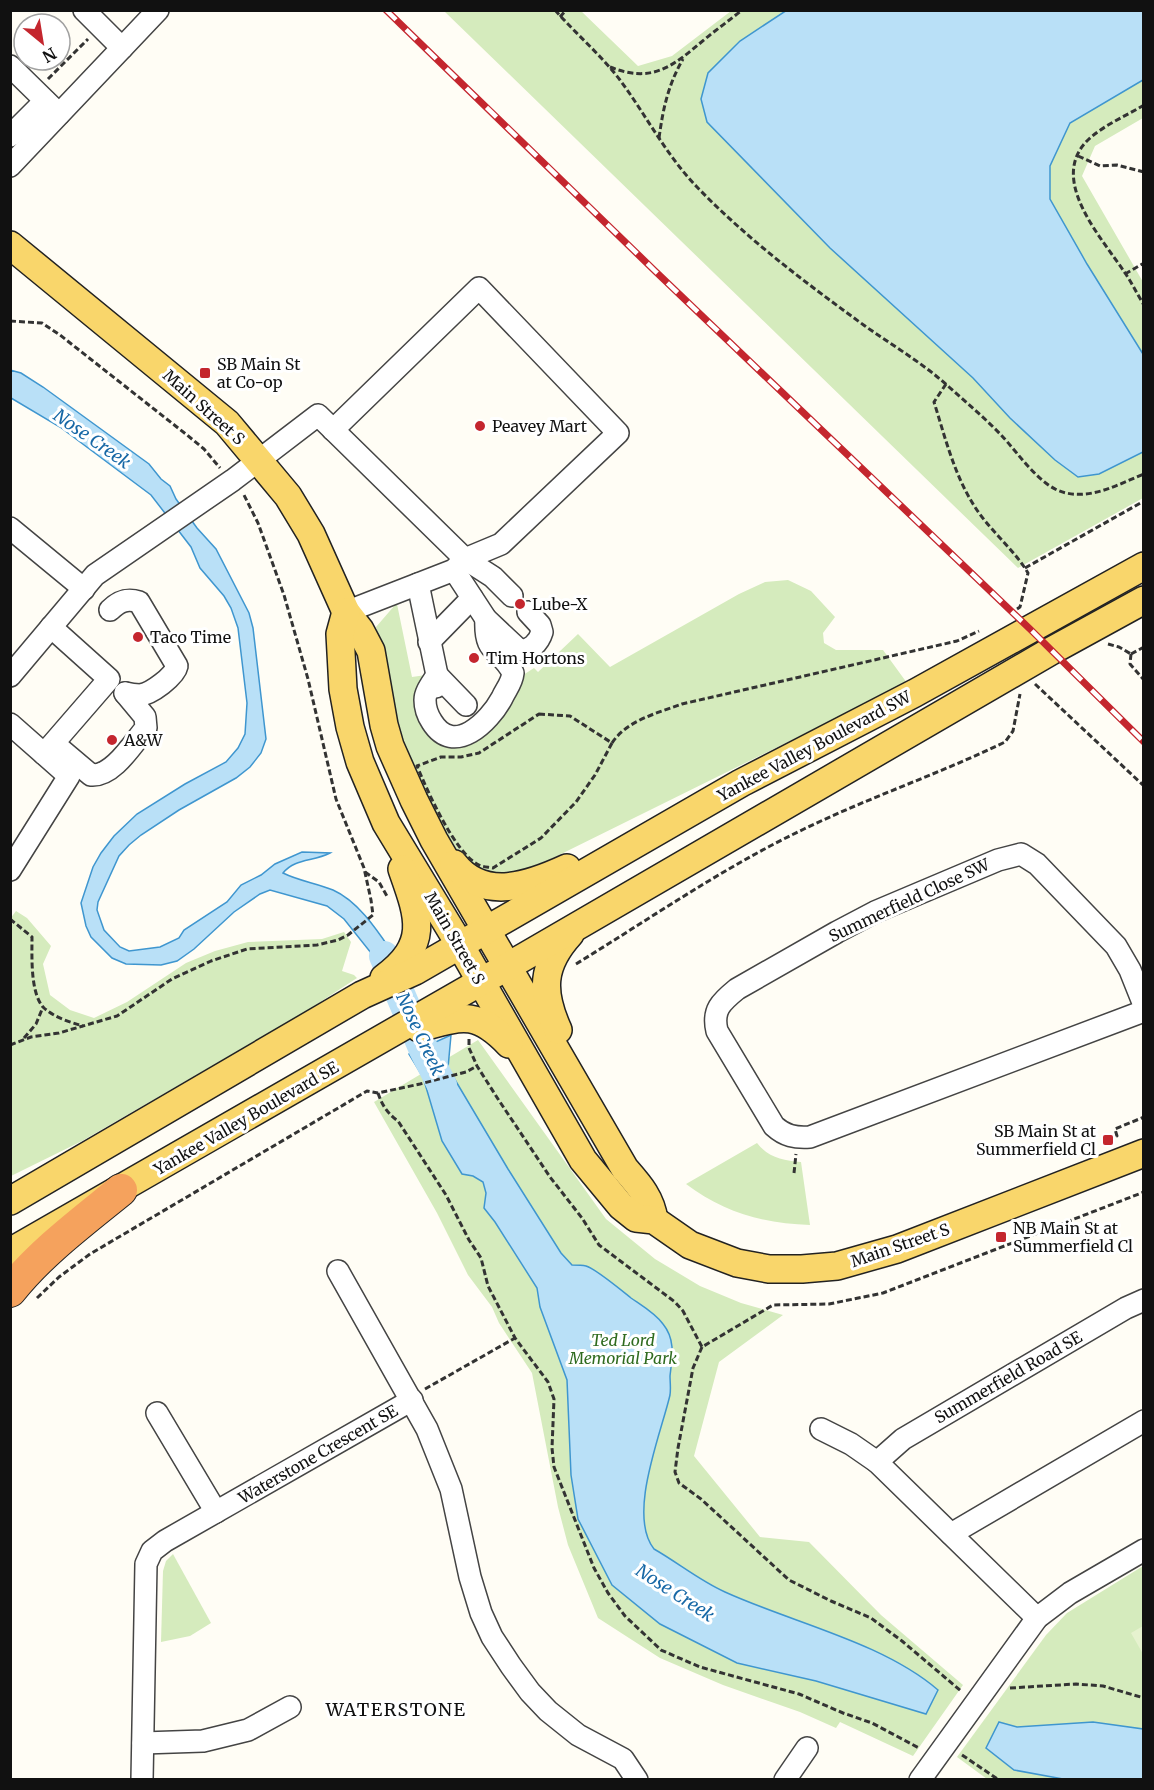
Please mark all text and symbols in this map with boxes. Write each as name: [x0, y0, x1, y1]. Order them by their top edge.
north arrow: [12, 12, 72, 72]
text: N: [39, 43, 60, 67]
place label: SB Main St at Co-op: [217, 354, 301, 392]
street label: Main Street S: [159, 365, 249, 449]
marker: SB Main St at Co-op: [198, 366, 212, 380]
water label: Nose Creek: [49, 404, 136, 474]
place label: Peavey Mart: [492, 416, 588, 436]
marker: Peavey Mart: [473, 419, 487, 433]
place label: Lube-X: [532, 594, 588, 614]
marker: Lube-X: [513, 597, 527, 611]
place label: Taco Time: [150, 627, 231, 647]
marker: Taco Time: [131, 630, 145, 644]
place label: Tim Hortons: [486, 648, 585, 668]
marker: Tim Hortons: [467, 651, 481, 665]
street label: Yankee Valley Boulevard SW: [713, 686, 915, 806]
place label: A&W: [123, 730, 163, 750]
marker: A&W: [105, 733, 119, 747]
street label: Summerfield Close SW: [826, 854, 993, 946]
street label: Main Street S: [421, 888, 489, 988]
water label: Nose Creek: [391, 989, 450, 1079]
street label: Yankee Valley Boulevard SE: [149, 1056, 343, 1180]
place label: SB Main St at Summerfield Cl: [976, 1121, 1097, 1159]
marker: SB Main St at Summerfield Cl: [1101, 1133, 1115, 1147]
place label: NB Main St at Summerfield Cl: [1013, 1218, 1133, 1256]
street label: Main Street S: [848, 1219, 952, 1271]
marker: NB Main St at Summerfield Cl: [994, 1230, 1008, 1244]
street label: Summerfield Road SE: [931, 1326, 1086, 1427]
park label: Ted Lord Memorial Park: [568, 1330, 677, 1368]
street label: Waterstone Crescent SE: [234, 1400, 402, 1508]
water label: Nose Creek: [632, 1559, 719, 1627]
district label: WATERSTONE: [325, 1698, 466, 1721]

